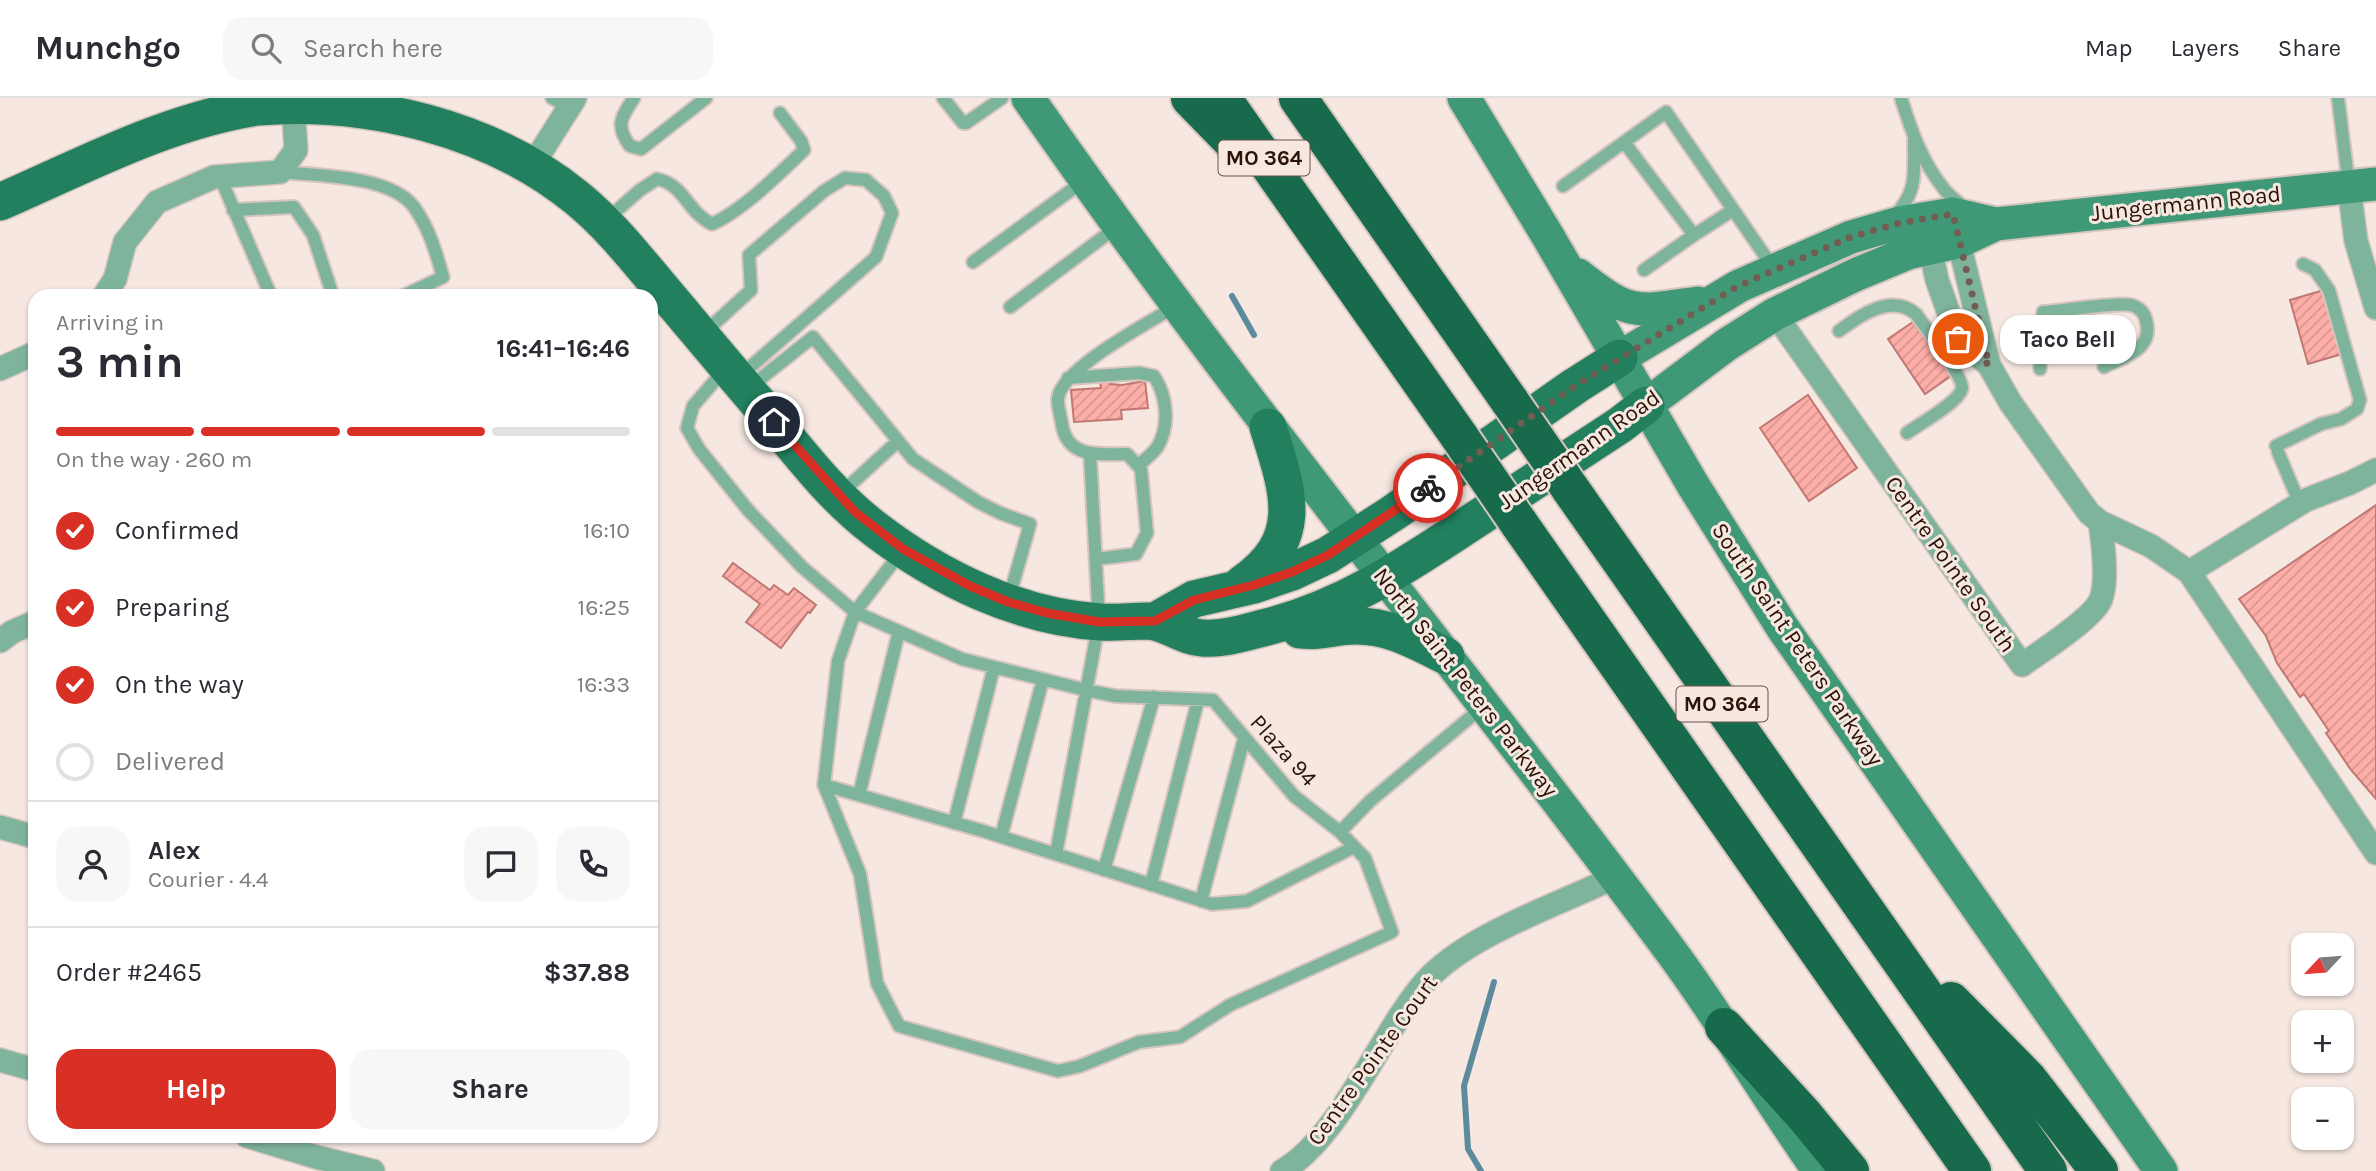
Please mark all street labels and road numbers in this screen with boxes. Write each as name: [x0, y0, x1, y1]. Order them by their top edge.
road number: MO 364: [1218, 140, 1310, 176]
street label: Jungermann Road: [2090, 180, 2282, 227]
street label: Jungermann Road: [1494, 384, 1665, 515]
street label: Centre Pointe South: [1880, 471, 2022, 658]
street label: South Saint Peters Parkway: [1706, 518, 1889, 771]
street label: North Saint Peters Parkway: [1368, 562, 1564, 803]
road number: MO 364: [1676, 686, 1768, 722]
street label: Plaza 94: [1244, 709, 1323, 792]
street label: Centre Pointe Court: [1302, 970, 1443, 1151]

